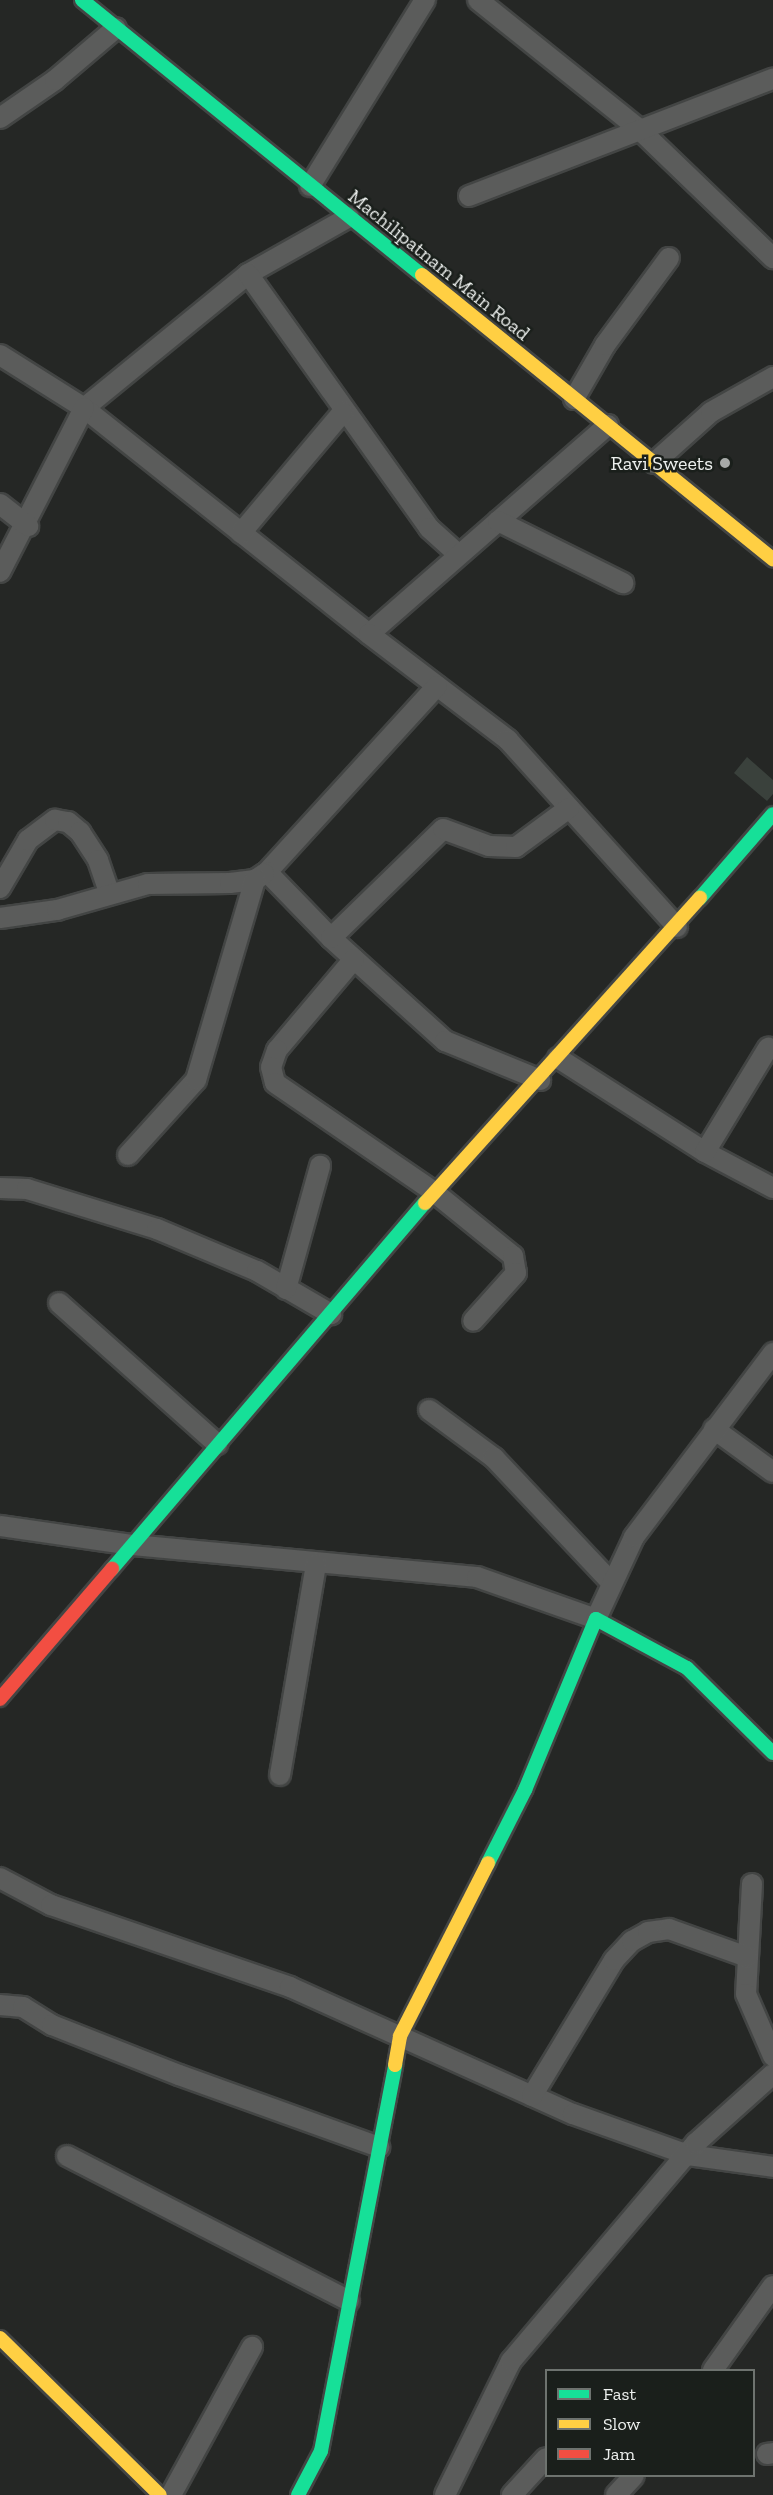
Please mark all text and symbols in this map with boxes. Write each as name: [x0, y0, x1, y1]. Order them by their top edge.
street label: Machilipatnam Main Road: [343, 184, 535, 346]
place label: Ravi Sweets: [610, 451, 713, 475]
marker: Ravi Sweets: [718, 456, 732, 470]
legend: [545, 2369, 755, 2477]
text: Fast: [603, 2383, 636, 2405]
text: Slow: [603, 2413, 640, 2435]
text: Jam: [603, 2443, 635, 2465]

